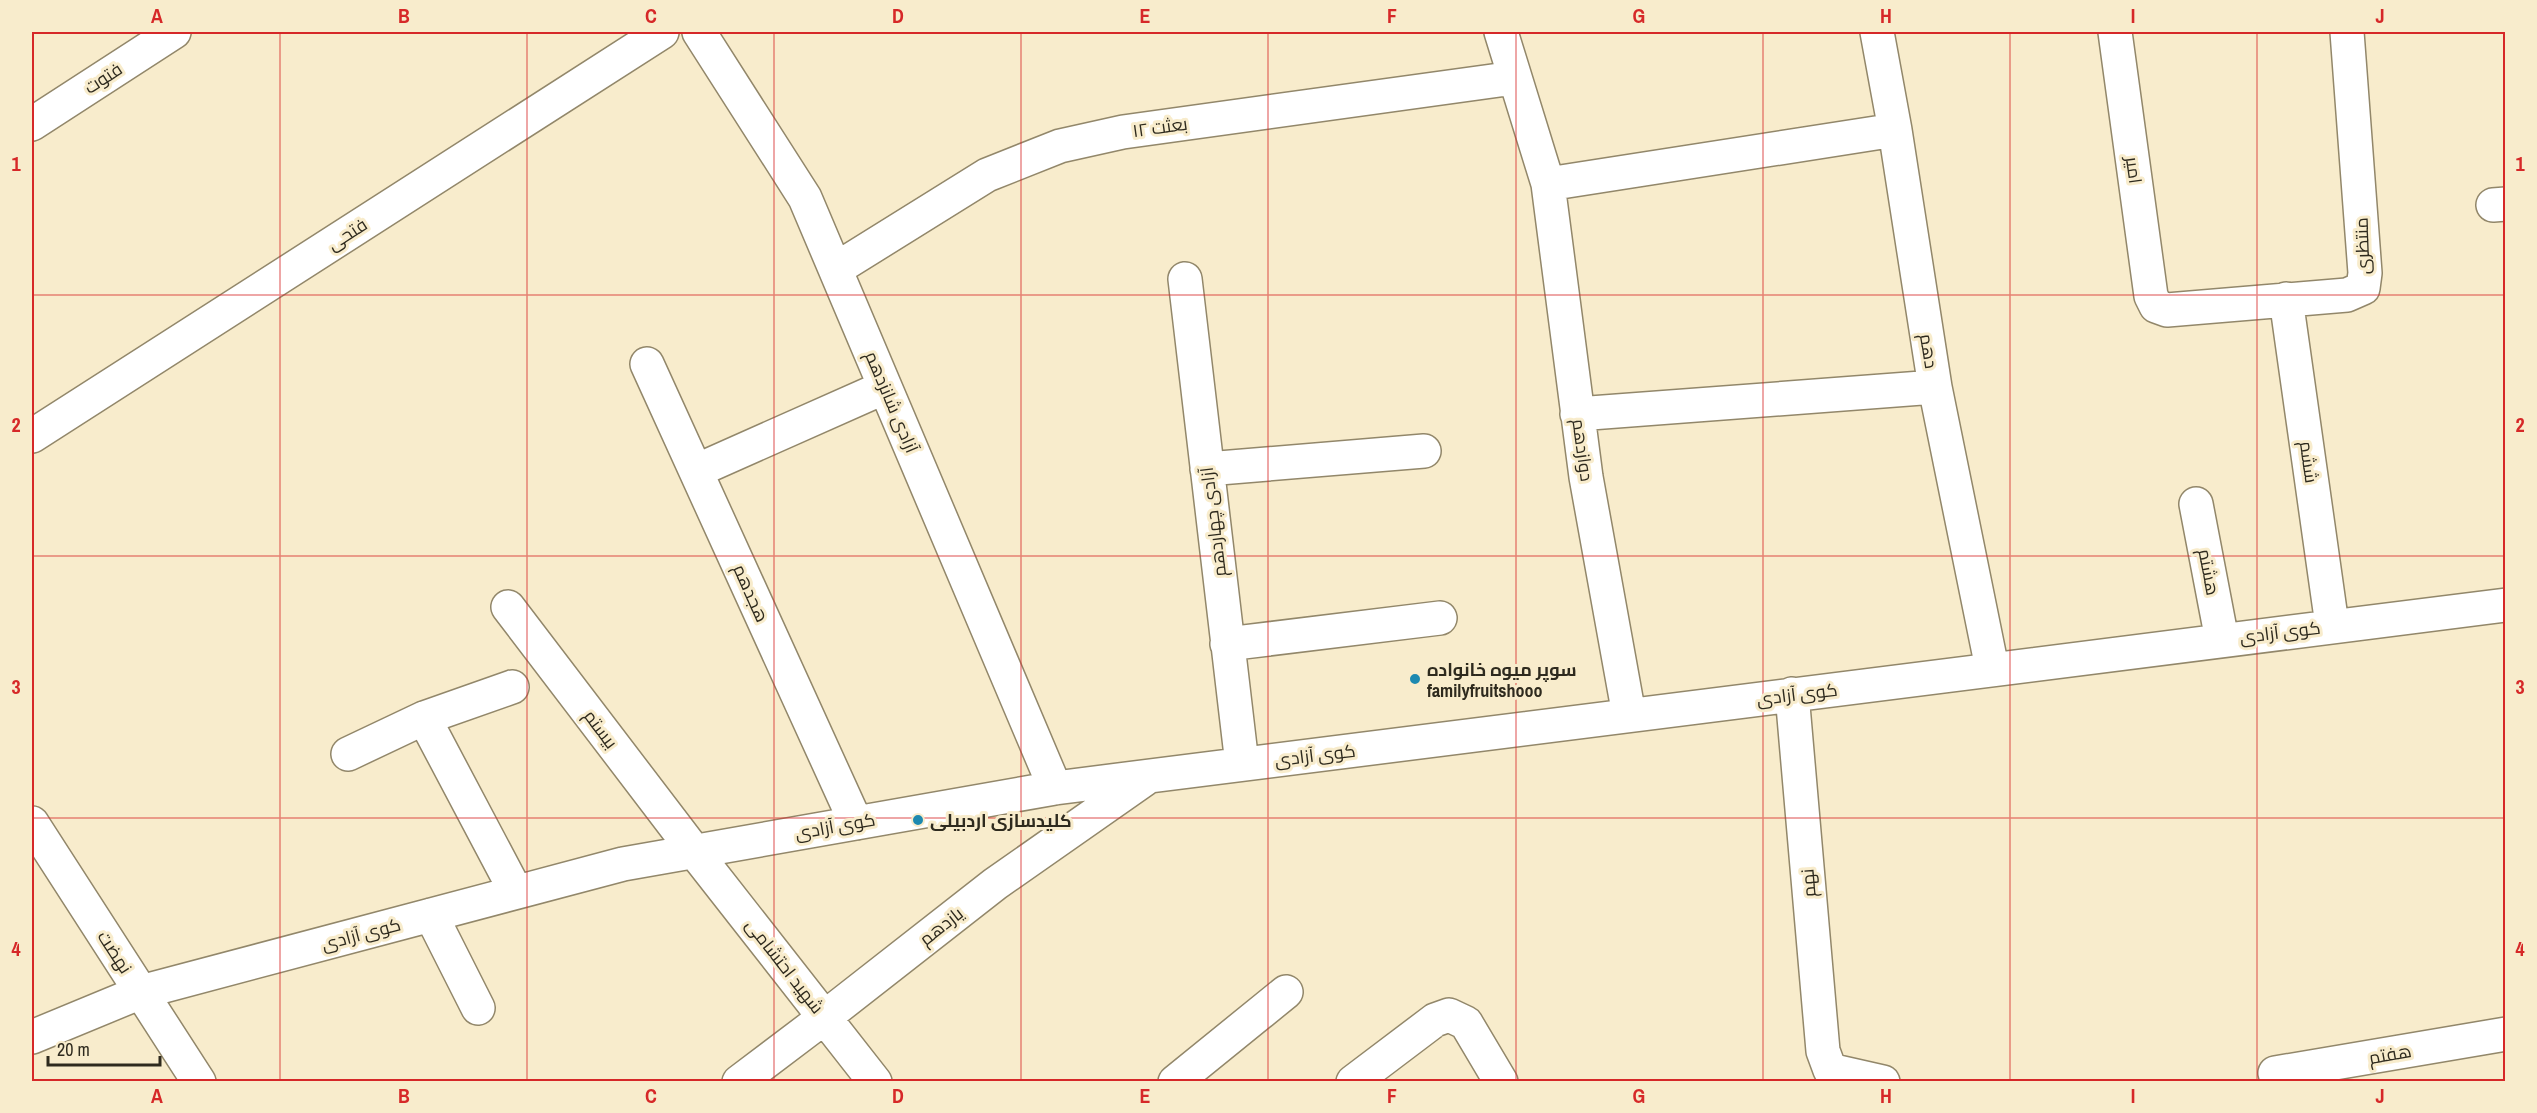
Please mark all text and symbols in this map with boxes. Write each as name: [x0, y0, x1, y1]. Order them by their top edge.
text: A: [151, 2, 163, 29]
text: B: [398, 2, 410, 29]
text: C: [645, 2, 657, 29]
text: D: [892, 2, 904, 29]
text: E: [1140, 2, 1151, 29]
text: F: [1387, 2, 1397, 29]
text: G: [1633, 2, 1645, 29]
text: H: [1880, 2, 1892, 29]
text: I: [2131, 2, 2135, 29]
text: J: [2375, 2, 2385, 29]
street label: فتوت: [79, 56, 127, 100]
street label: بعثت ۱۲: [1131, 111, 1189, 143]
text: 1: [11, 150, 21, 177]
text: 1: [2515, 150, 2525, 177]
street label: امیر: [2120, 154, 2148, 185]
street label: فتحی: [322, 212, 372, 256]
street label: منتظری: [2349, 217, 2375, 275]
street label: دهم: [1914, 332, 1944, 370]
street label: آزادی شانزدهم: [859, 347, 925, 457]
text: 2: [11, 411, 21, 438]
text: 2: [2515, 411, 2525, 438]
street label: دوازدهم: [1566, 417, 1600, 483]
street label: ششم: [2294, 439, 2324, 485]
street label: آزادی چهاردهم: [1194, 466, 1232, 578]
street label: هشتم: [2192, 547, 2226, 597]
street label: هجدهم: [727, 560, 775, 626]
street label: کوی آزادی: [2238, 615, 2322, 649]
place label: سوپر میوه خانواده familyfruitshooo: [1427, 657, 1577, 703]
marker: سوپر میوه خانواده familyfruitshooo: [1408, 672, 1422, 686]
text: 3: [11, 673, 21, 700]
text: 3: [2515, 673, 2525, 700]
street label: کوی آزادی: [1755, 677, 1839, 711]
street label: بیستم: [578, 704, 624, 754]
street label: کوی آزادی: [1273, 738, 1357, 772]
street label: کوی آزادی: [793, 807, 877, 845]
place label: کلیدسازی اردبیلی: [930, 808, 1072, 833]
marker: کلیدسازی اردبیلی: [911, 813, 925, 827]
street label: نهم: [1794, 868, 1822, 898]
street label: یازدهم: [914, 901, 968, 951]
street label: کوی آزادی: [319, 911, 403, 957]
street label: شهید احتشامی: [740, 913, 830, 1019]
street label: نهضت: [92, 926, 138, 978]
text: 4: [11, 935, 21, 962]
text: 4: [2515, 935, 2525, 962]
scale bar: [48, 1029, 160, 1067]
text: 20 m: [57, 1037, 90, 1062]
street label: هفتم: [2367, 1038, 2413, 1070]
text: A: [151, 1082, 163, 1109]
text: B: [398, 1082, 410, 1109]
text: C: [645, 1082, 657, 1109]
text: D: [892, 1082, 904, 1109]
text: E: [1140, 1082, 1151, 1109]
text: F: [1387, 1082, 1397, 1109]
text: G: [1633, 1082, 1645, 1109]
text: H: [1880, 1082, 1892, 1109]
text: I: [2131, 1082, 2135, 1109]
text: J: [2375, 1082, 2385, 1109]

